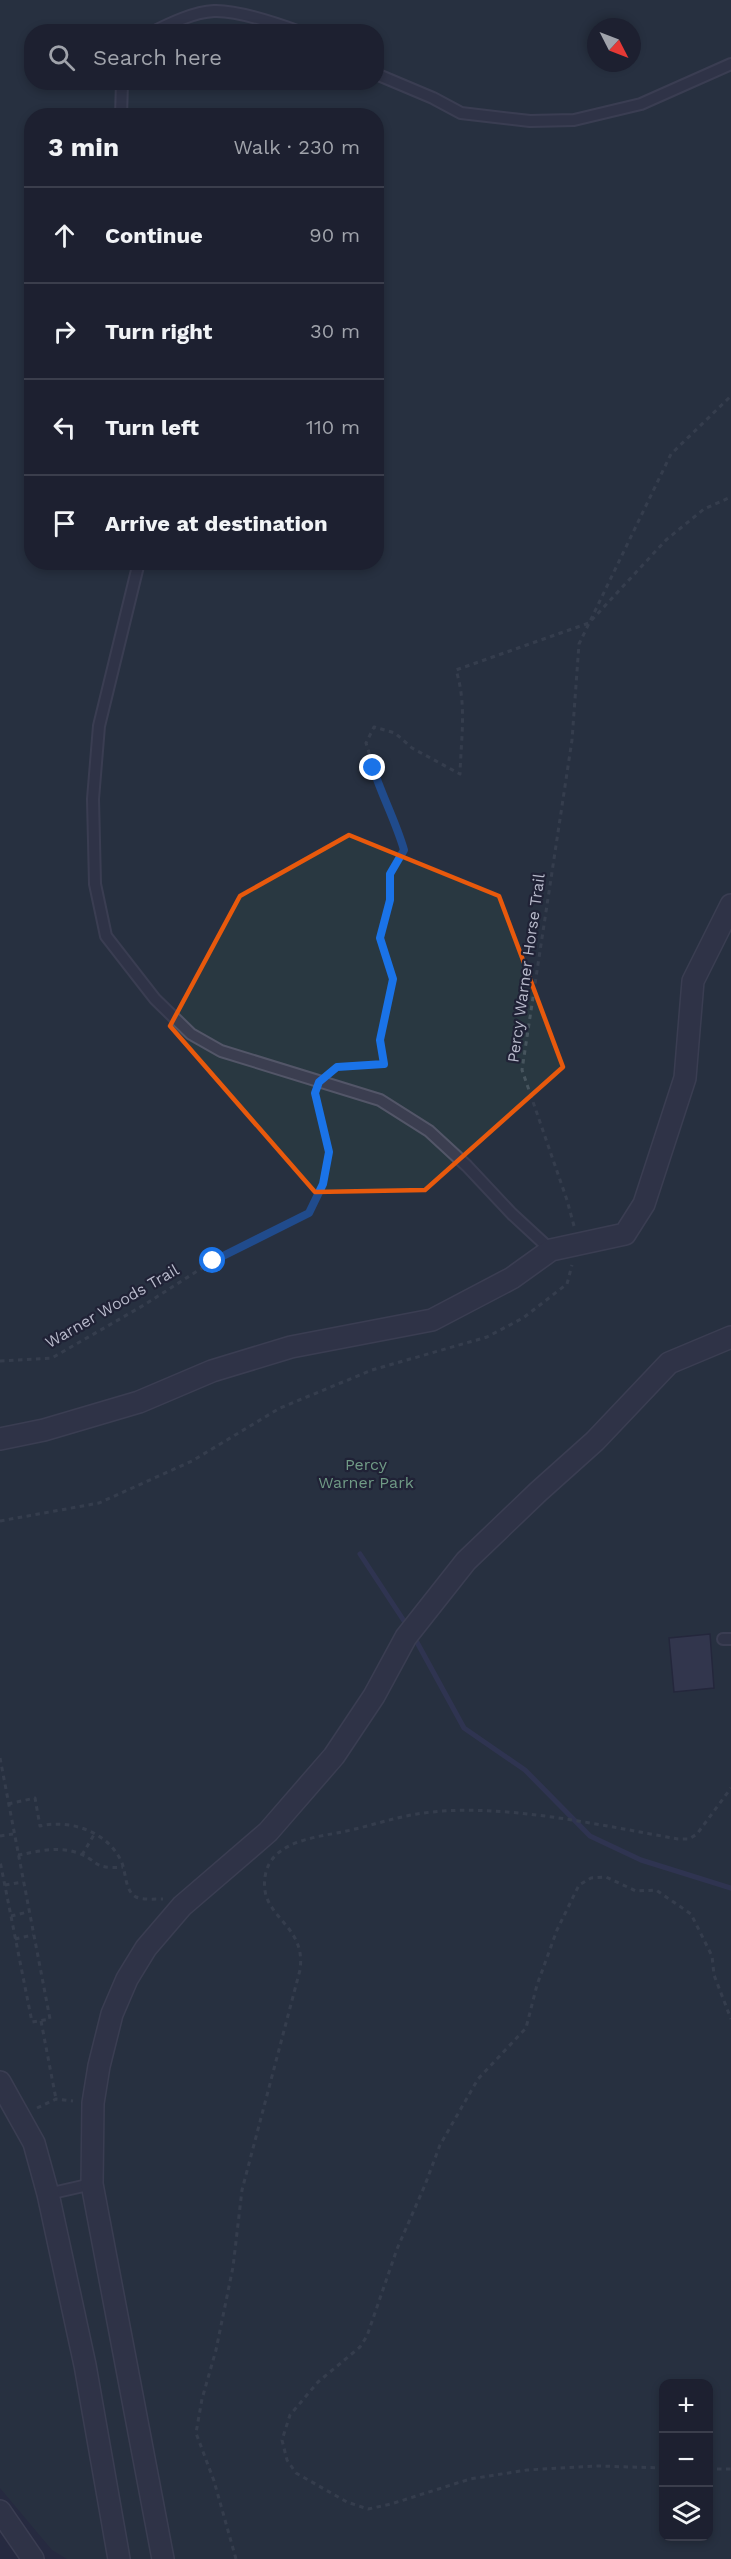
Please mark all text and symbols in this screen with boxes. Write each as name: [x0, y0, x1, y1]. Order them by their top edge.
north arrow: [587, 18, 641, 72]
search box: [24, 24, 384, 90]
icon: search: [45, 41, 78, 74]
text: Search here: [93, 45, 222, 70]
text: 3 min: [48, 132, 119, 162]
text: Walk · 230 m: [233, 135, 360, 159]
icon: ahead: [48, 219, 81, 252]
text: Continue: [105, 223, 203, 248]
text: 90 m: [309, 223, 360, 247]
icon: right: [48, 315, 81, 348]
text: Turn right: [105, 319, 212, 344]
text: 30 m: [310, 319, 360, 343]
icon: left: [48, 411, 81, 444]
text: Turn left: [105, 415, 199, 440]
text: 110 m: [306, 415, 360, 439]
icon: arrive: [48, 507, 81, 540]
text: Arrive at destination: [105, 511, 328, 536]
route end: [359, 754, 385, 780]
street label: Percy Warner Horse Trail: [503, 872, 549, 1064]
route start: [199, 1247, 225, 1273]
street label: Warner Woods Trail: [42, 1260, 182, 1352]
park label: Percy Warner Park: [318, 1455, 414, 1492]
map controls: [659, 2379, 713, 2541]
button: +: [659, 2379, 713, 2433]
button: −: [659, 2433, 713, 2487]
button: layers: [659, 2487, 713, 2541]

